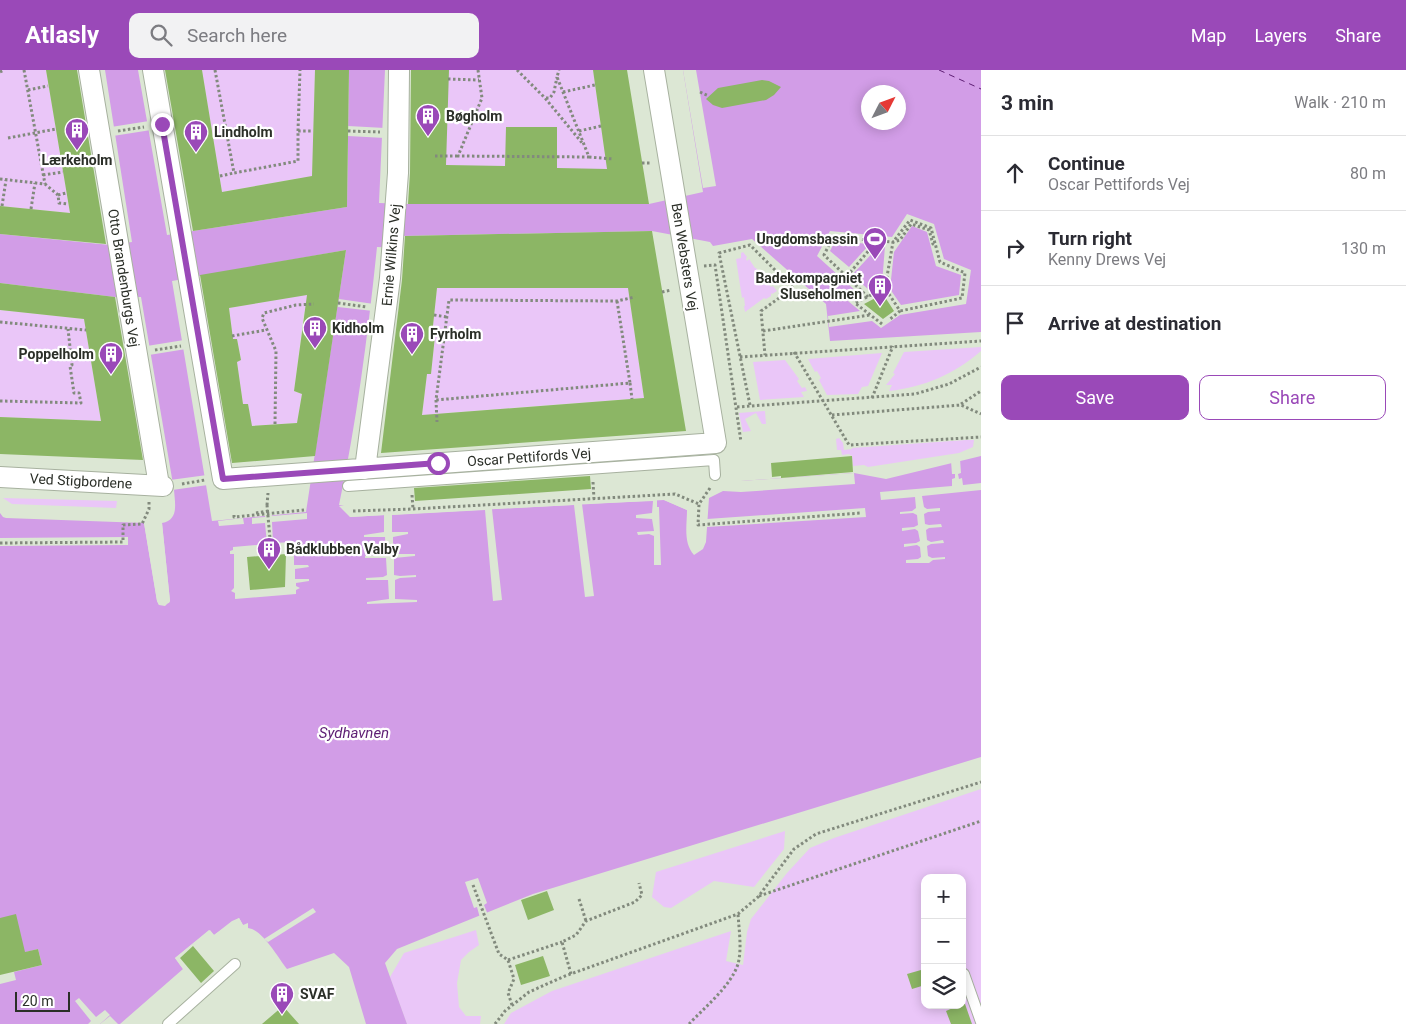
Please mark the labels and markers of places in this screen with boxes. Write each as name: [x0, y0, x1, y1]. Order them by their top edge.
building icon: Bøgholm: [415, 103, 441, 137]
place label: Bøgholm: [446, 108, 502, 124]
building icon: Lærkeholm: [64, 117, 90, 151]
building icon: Lindholm: [183, 119, 209, 153]
place label: Lindholm: [214, 124, 273, 140]
place label: Lærkeholm: [41, 152, 113, 168]
sports icon: Ungdomsbassin: [862, 226, 888, 260]
place label: Ungdomsbassin: [757, 231, 858, 247]
place label: Badekompagniet Sluseholmen: [755, 270, 862, 302]
building icon: Badekompagniet Sluseholmen: [867, 273, 893, 307]
building icon: Kidholm: [302, 315, 328, 349]
place label: Kidholm: [332, 320, 384, 336]
building icon: Fyrholm: [399, 321, 425, 355]
place label: Fyrholm: [430, 326, 481, 342]
building icon: Poppelholm: [98, 341, 124, 375]
place label: Poppelholm: [19, 346, 94, 362]
building icon: Bådklubben Valby: [256, 536, 282, 570]
place label: Bådklubben Valby: [286, 541, 400, 557]
building icon: SVAF: [269, 981, 295, 1015]
place label: SVAF: [300, 986, 335, 1002]

